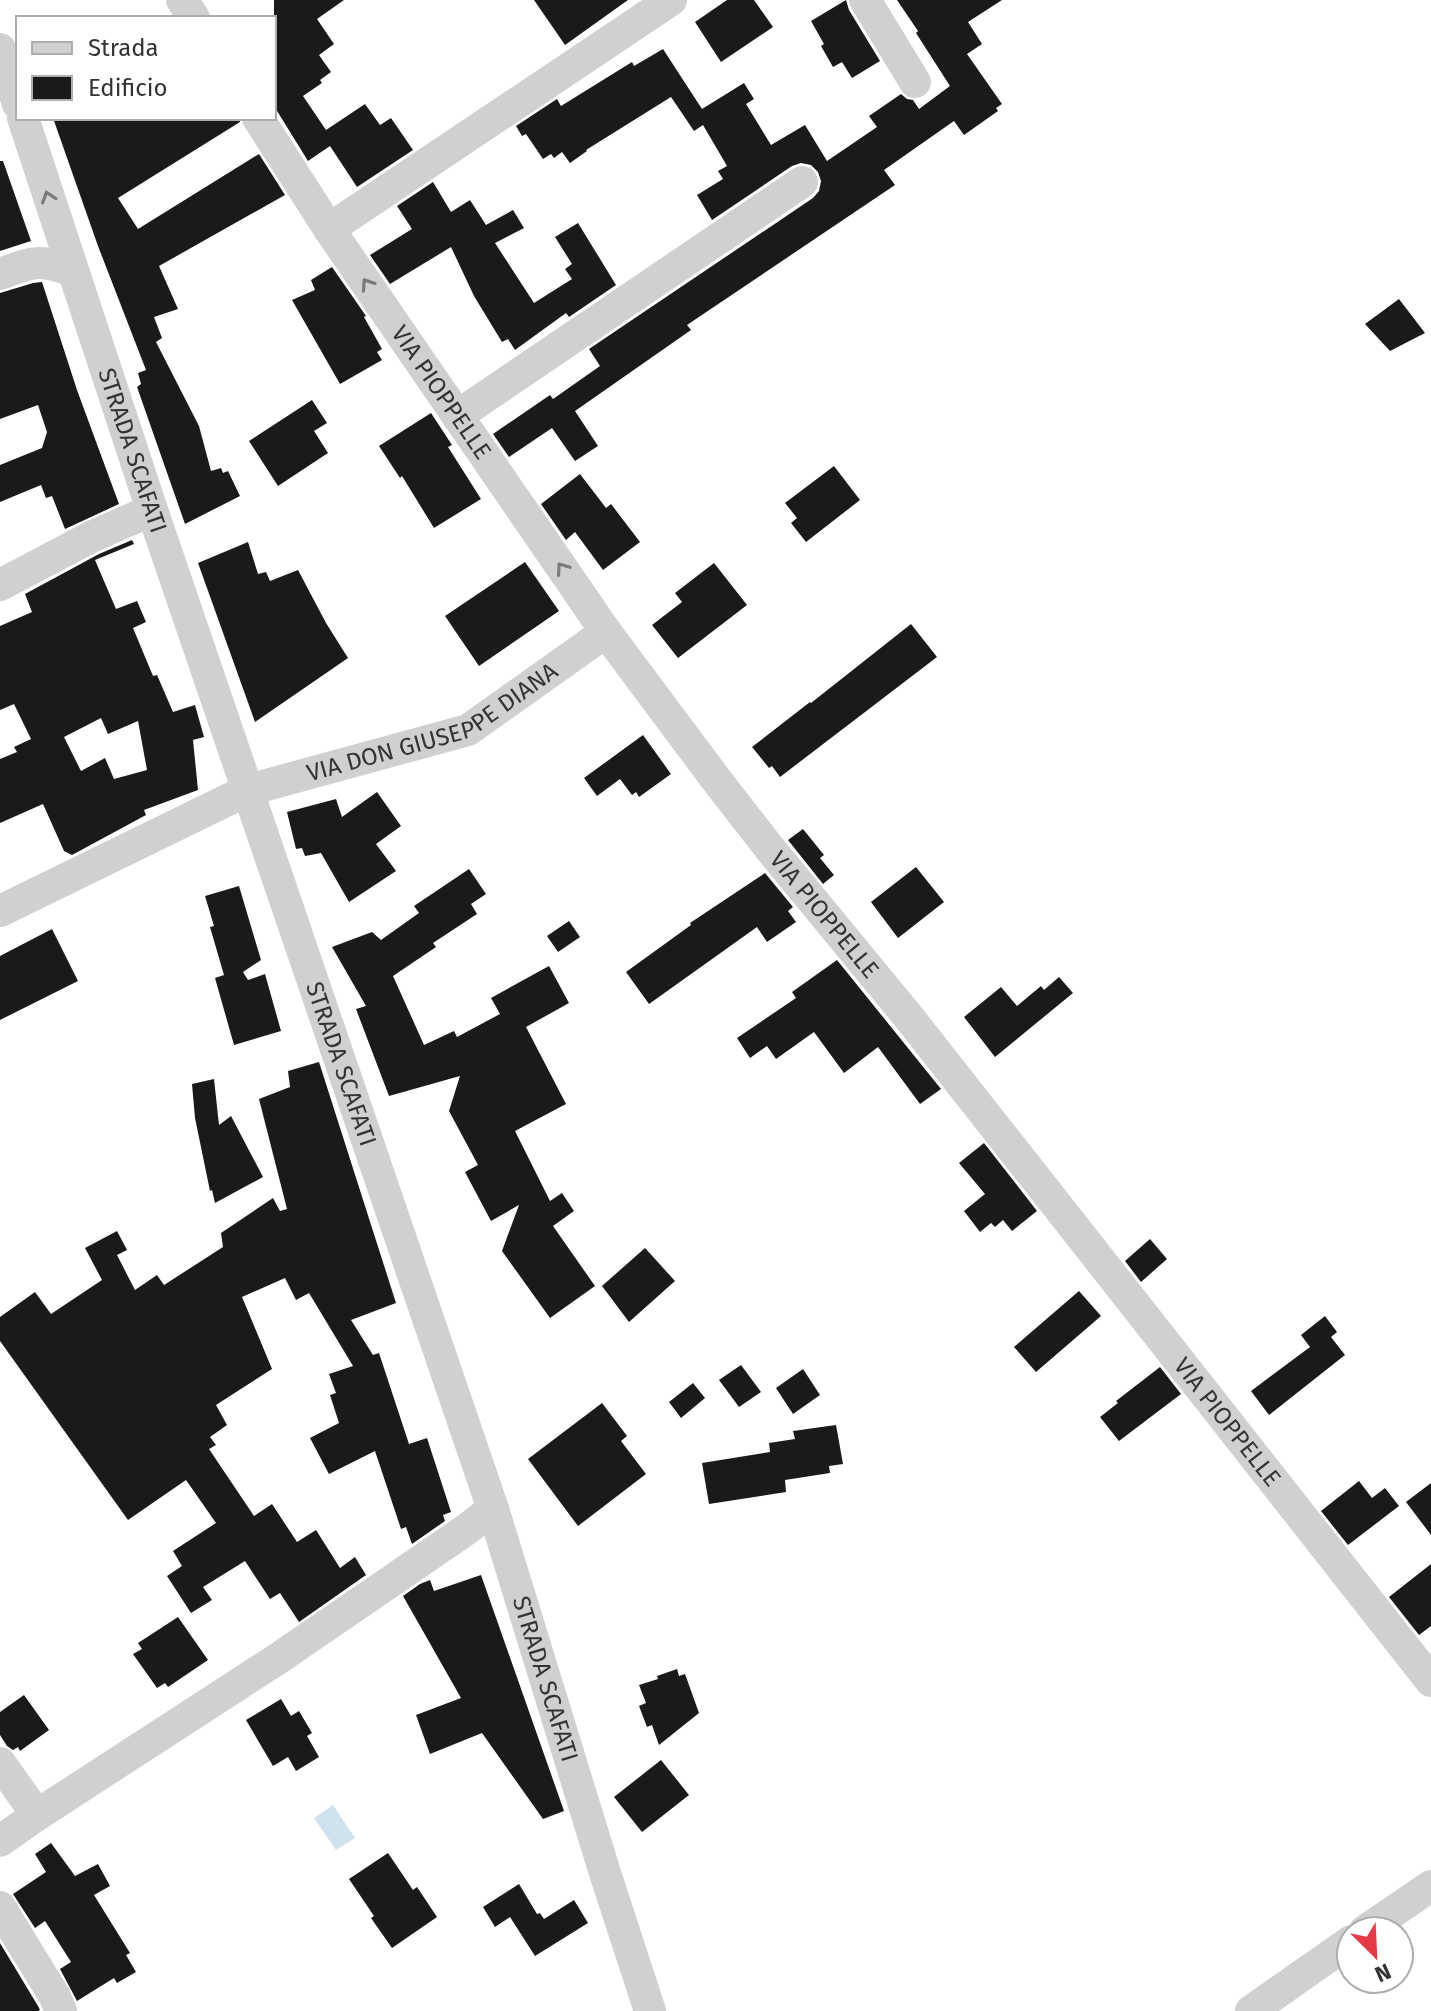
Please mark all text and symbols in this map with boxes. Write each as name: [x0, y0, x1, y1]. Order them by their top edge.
legend: [16, 16, 276, 120]
text: Strada: [88, 34, 159, 62]
text: Edificio: [88, 74, 168, 102]
one-way arrow: [42, 190, 58, 204]
one-way arrow: [362, 279, 377, 293]
street label: VIA PIOPPELLE: [386, 320, 497, 464]
street label: STRADA SCAFATI: [92, 365, 173, 536]
one-way arrow: [557, 562, 572, 577]
street label: VIA DON GIUSEPPE DIANA: [304, 657, 563, 787]
street label: VIA PIOPPELLE: [764, 846, 885, 984]
street label: STRADA SCAFATI: [300, 978, 382, 1150]
street label: VIA PIOPPELLE: [1168, 1352, 1286, 1492]
street label: STRADA SCAFATI: [507, 1593, 584, 1765]
north arrow: [1335, 1915, 1415, 1995]
text: N: [1371, 1958, 1395, 1988]

